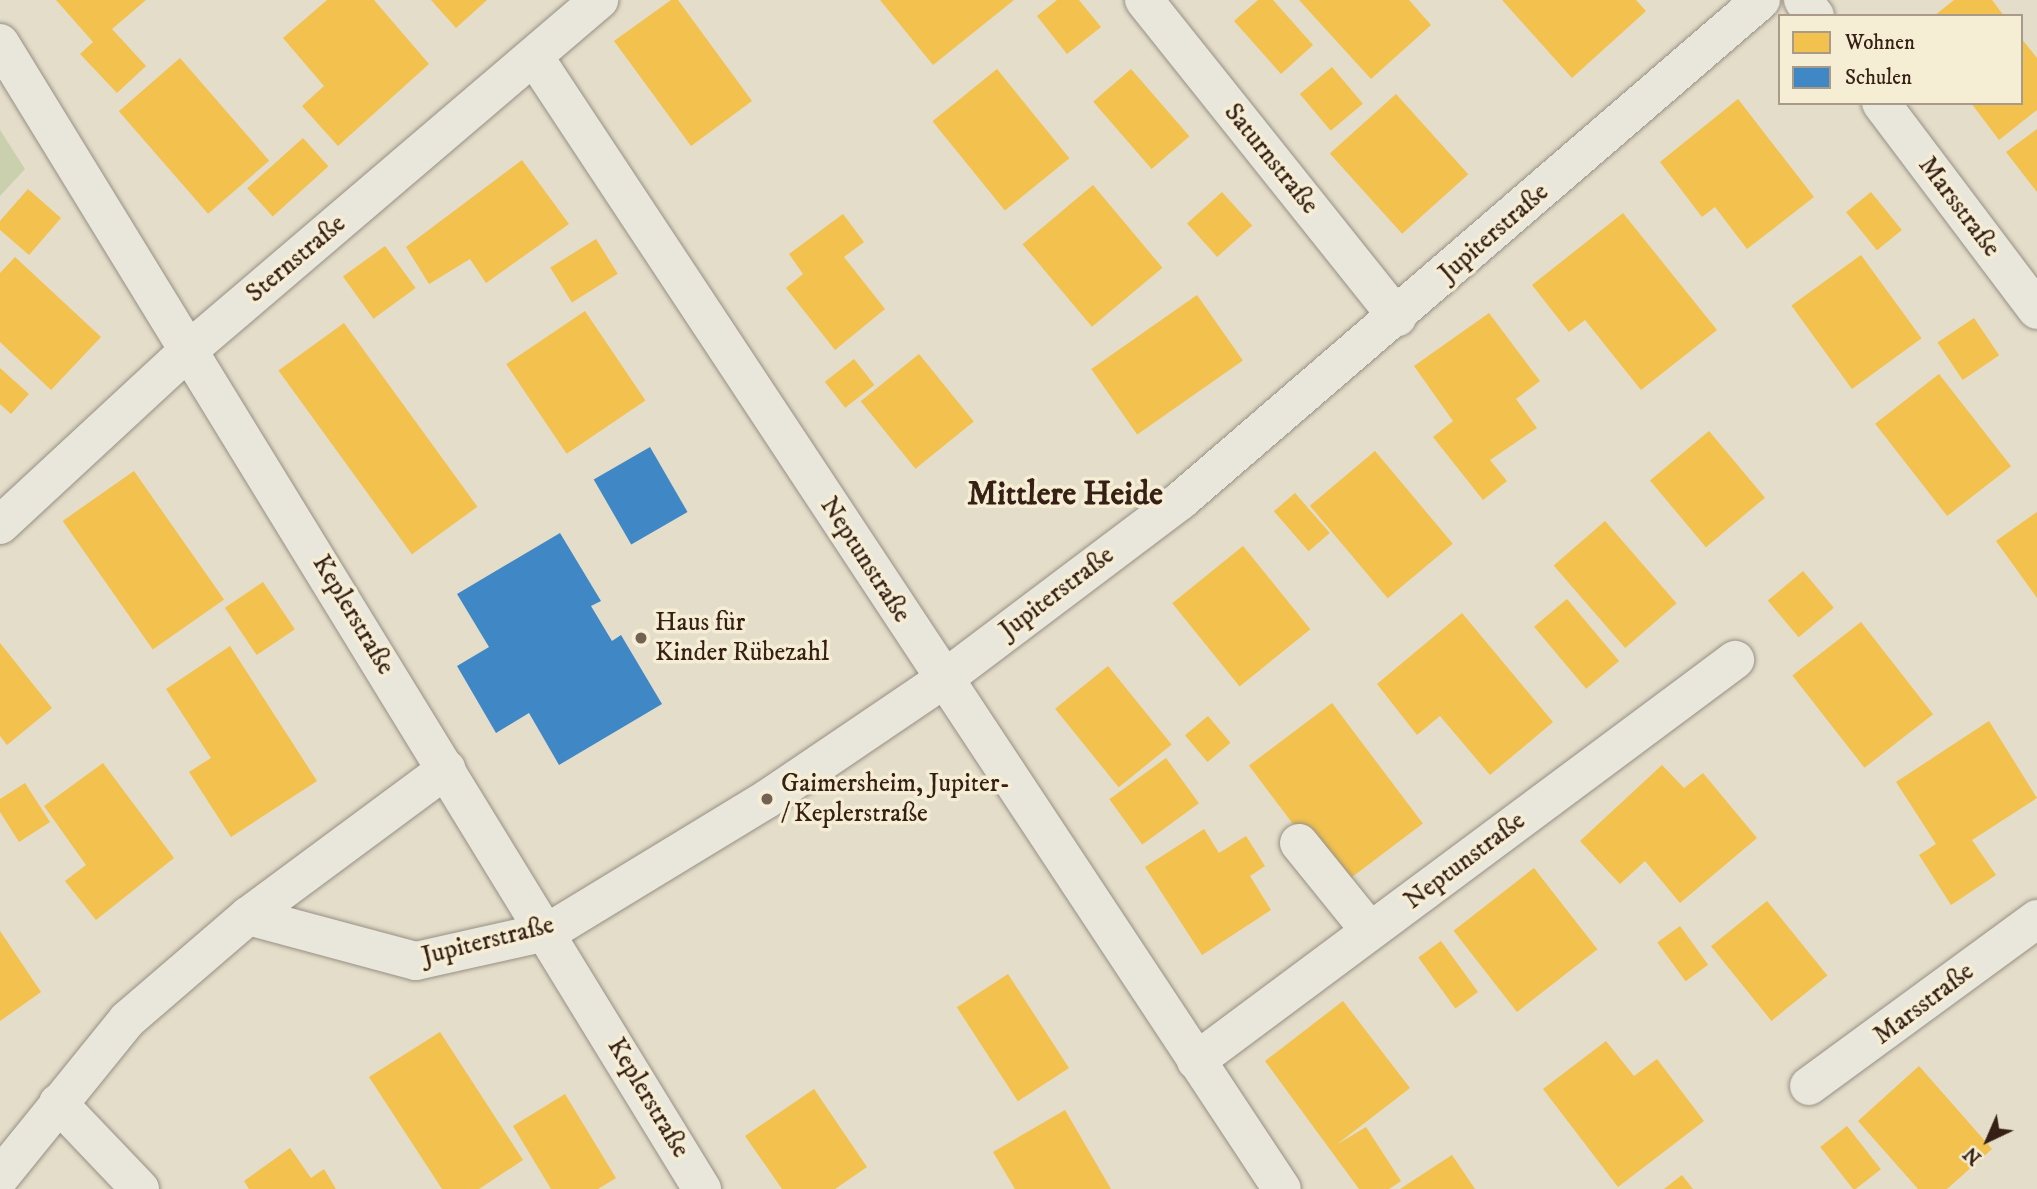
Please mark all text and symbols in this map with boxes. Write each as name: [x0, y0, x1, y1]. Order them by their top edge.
legend: [1778, 14, 2023, 105]
text: Wohnen: [1845, 30, 1915, 56]
text: Schulen: [1845, 65, 1912, 91]
street label: Saturnstraße: [1217, 97, 1325, 221]
street label: Marsstraße: [1911, 151, 2007, 263]
street label: Jupiterstraße: [1433, 177, 1555, 289]
street label: Sternstraße: [240, 208, 352, 310]
district label: Mittlere Heide: [967, 475, 1163, 515]
street label: Neptunstraße: [813, 491, 917, 629]
street label: Jupiterstraße: [994, 540, 1120, 646]
street label: Keplerstraße: [305, 550, 401, 680]
place label: Haus für Kinder Rübezahl: [655, 607, 829, 668]
marker: Haus für Kinder Rübezahl: [633, 630, 649, 646]
place label: Gaimersheim, Jupiter- / Keplerstraße: [781, 768, 1010, 830]
marker: Gaimersheim, Jupiter- / Keplerstraße: [759, 791, 775, 807]
street label: Neptunstraße: [1398, 805, 1532, 917]
street label: Jupiterstraße: [419, 910, 557, 972]
street label: Marsstraße: [1868, 956, 1980, 1052]
street label: Keplerstraße: [600, 1033, 696, 1163]
north arrow: [1953, 1105, 2023, 1175]
text: N: [1959, 1142, 1987, 1169]

